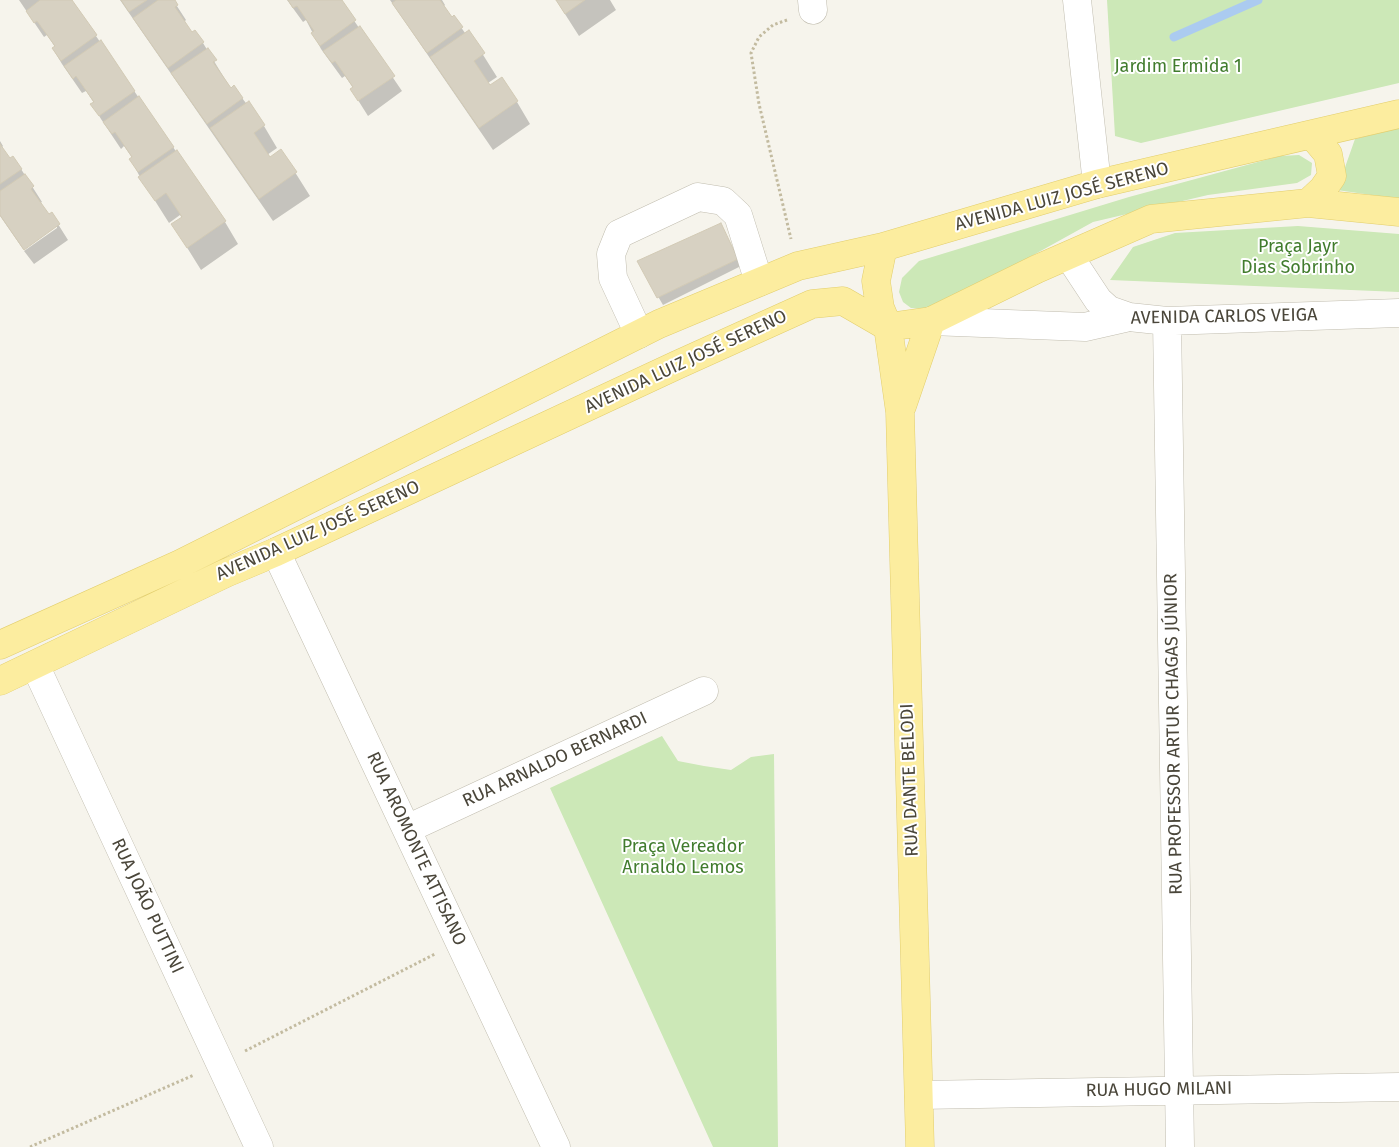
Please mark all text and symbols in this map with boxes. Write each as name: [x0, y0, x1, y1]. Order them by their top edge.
park label: Jardim Ermida 1: [1114, 56, 1242, 78]
street label: AVENIDA LUIZ JOSÉ SERENO: [953, 158, 1171, 236]
park label: Praça Jayr Dias Sobrinho: [1241, 236, 1355, 278]
street label: AVENIDA CARLOS VEIGA: [1130, 305, 1318, 329]
street label: AVENIDA LUIZ JOSÉ SERENO: [581, 306, 791, 418]
street label: AVENIDA LUIZ JOSÉ SERENO: [213, 476, 423, 586]
street label: RUA PROFESSOR ARTUR CHAGAS JÚNIOR: [1160, 573, 1188, 895]
street label: RUA DANTE BELODI: [897, 703, 923, 857]
street label: RUA ARNALDO BERNARDI: [459, 708, 651, 812]
street label: RUA AROMONTE ATTISANO: [362, 749, 470, 949]
street label: RUA JOÃO PUTTINI: [106, 835, 188, 977]
park label: Praça Vereador Arnaldo Lemos: [622, 836, 744, 879]
street label: RUA HUGO MILANI: [1086, 1078, 1232, 1102]

